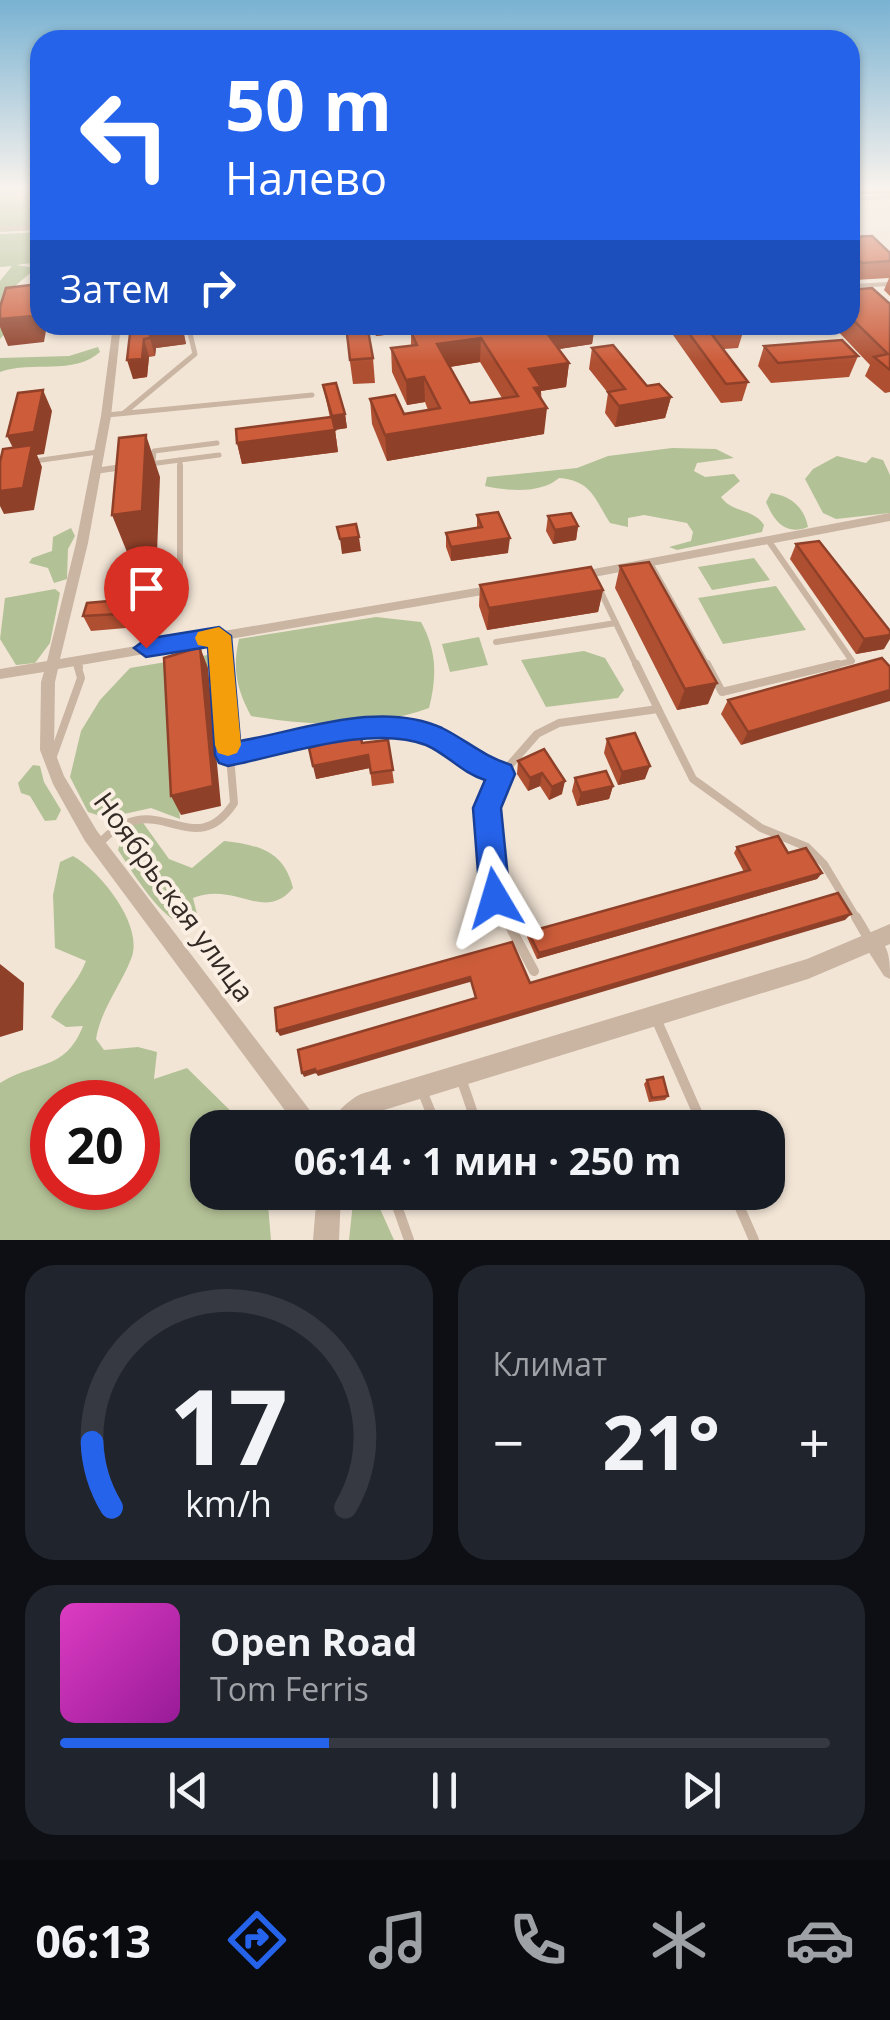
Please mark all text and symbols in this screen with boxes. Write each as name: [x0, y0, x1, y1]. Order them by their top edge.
text: 50 m: [225, 56, 392, 152]
icon: left: [60, 70, 190, 200]
text: Налево: [225, 147, 387, 208]
icon: right: [190, 260, 245, 315]
text: Затем: [60, 262, 170, 314]
pin: [104, 546, 189, 649]
icon: arrive: [119, 561, 174, 616]
street label: Ноябрьская улица: [86, 784, 264, 1009]
position arrow: [443, 846, 547, 950]
speed limit sign: 20: [30, 1080, 160, 1210]
text: 06:14 · 1 мин · 250 m: [294, 1134, 681, 1186]
text: Климат: [493, 1342, 607, 1385]
text: 17: [169, 1354, 288, 1495]
text: 21°: [602, 1390, 720, 1492]
text: −: [493, 1404, 524, 1479]
text: +: [799, 1404, 830, 1479]
text: km/h: [185, 1479, 272, 1527]
text: Open Road: [210, 1615, 417, 1667]
text: Tom Ferris: [210, 1667, 369, 1710]
icon: previous: [161, 1763, 216, 1818]
icon: pause: [417, 1763, 472, 1818]
icon: next: [674, 1763, 729, 1818]
icon: directions: [222, 1905, 292, 1975]
icon: music: [363, 1905, 433, 1975]
icon: phone: [503, 1905, 573, 1975]
icon: climate: [644, 1905, 714, 1975]
icon: car: [785, 1905, 855, 1975]
text: 06:13: [35, 1910, 151, 1971]

